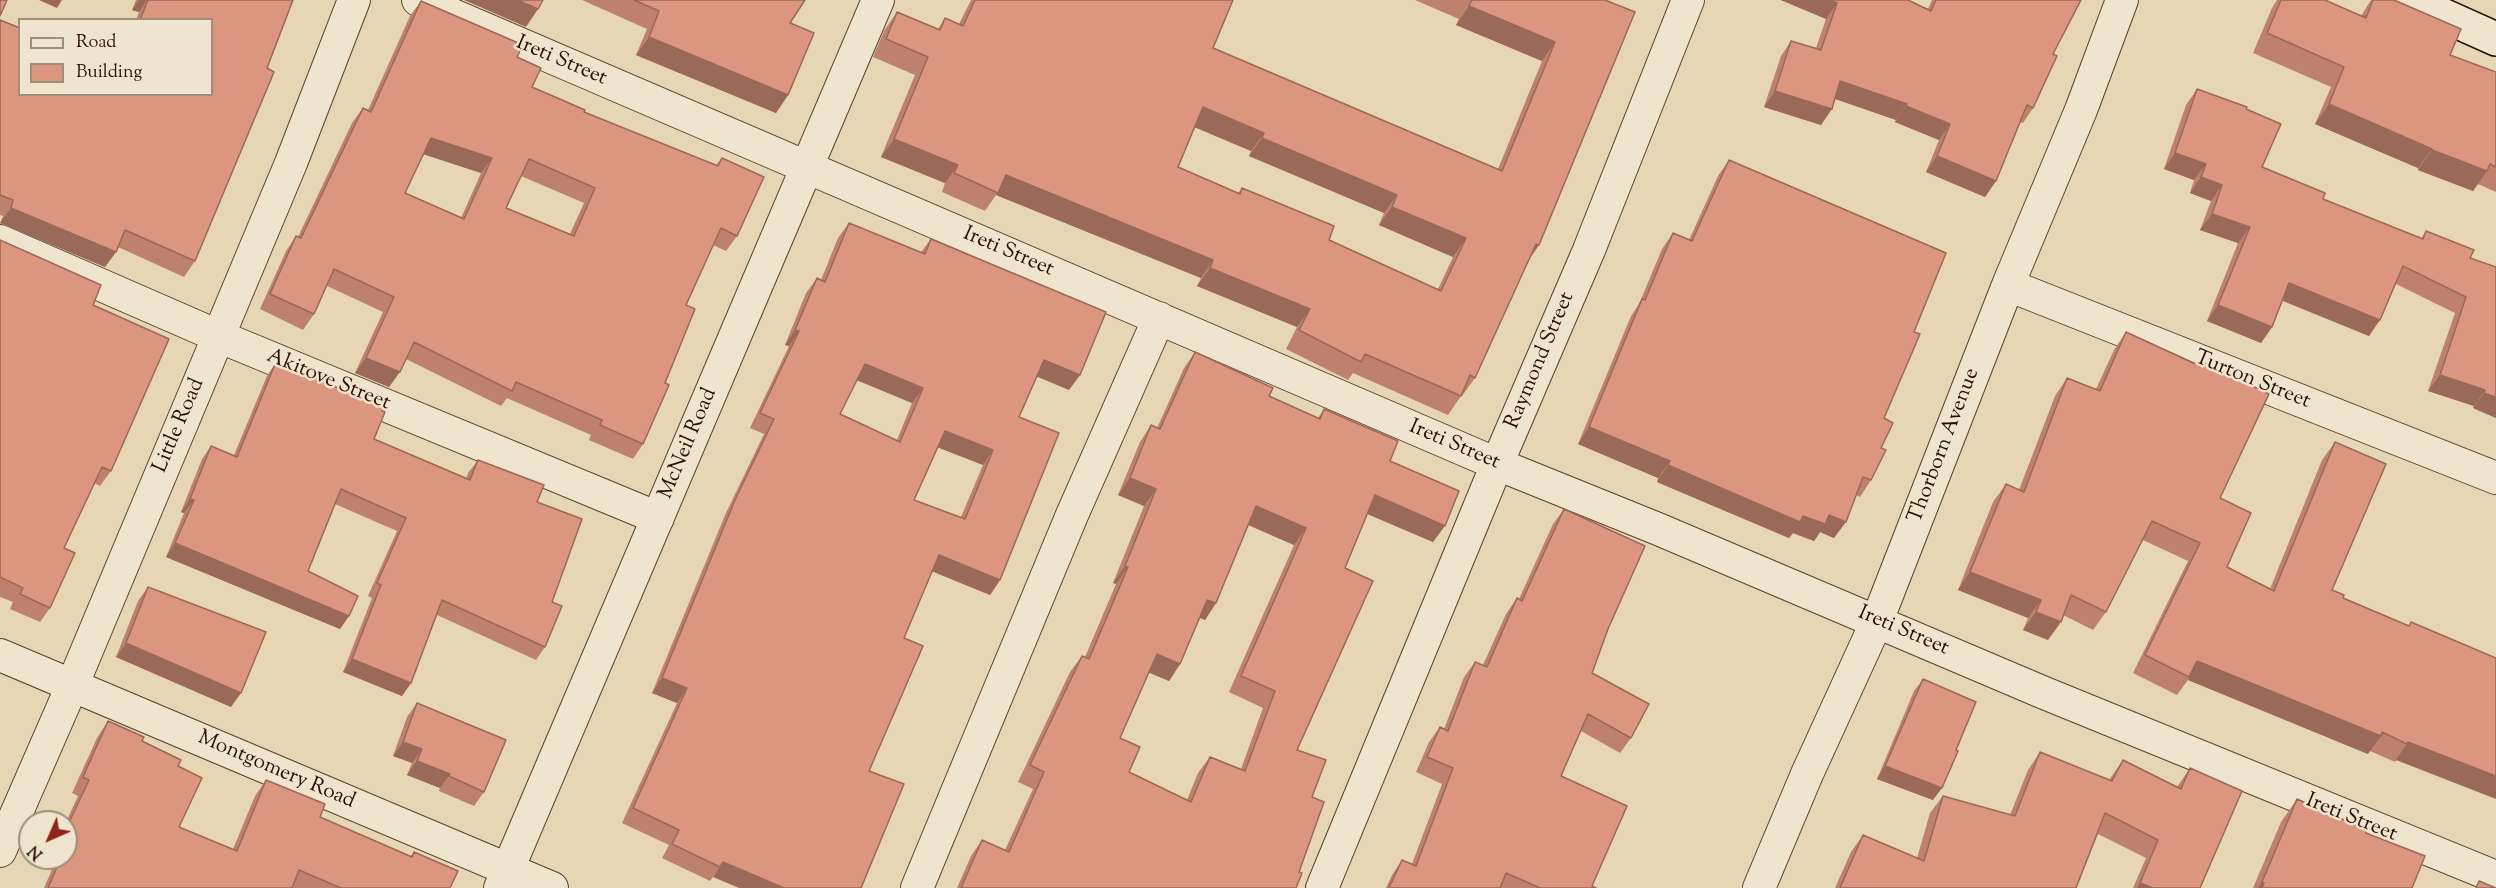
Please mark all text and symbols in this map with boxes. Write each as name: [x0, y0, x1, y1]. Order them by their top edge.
legend: [18, 18, 213, 96]
text: Road: [76, 30, 116, 56]
street label: Ireti Street: [512, 32, 610, 92]
text: Building: [76, 60, 142, 86]
street label: Ireti Street: [959, 223, 1057, 283]
street label: Raymond Street: [1501, 289, 1581, 433]
street label: Akitove Street: [262, 345, 394, 417]
street label: Turton Street: [2190, 346, 2314, 416]
street label: Thorborn Avenue: [1904, 365, 1986, 527]
street label: Little Road: [149, 375, 211, 477]
street label: McNeil Road: [654, 385, 724, 503]
street label: Ireti Street: [1405, 416, 1503, 476]
street label: Ireti Street: [1854, 602, 1952, 662]
street label: Montgomery Road: [194, 726, 358, 816]
street label: Ireti Street: [2302, 789, 2400, 849]
north arrow: [18, 810, 78, 870]
text: N: [24, 839, 49, 864]

